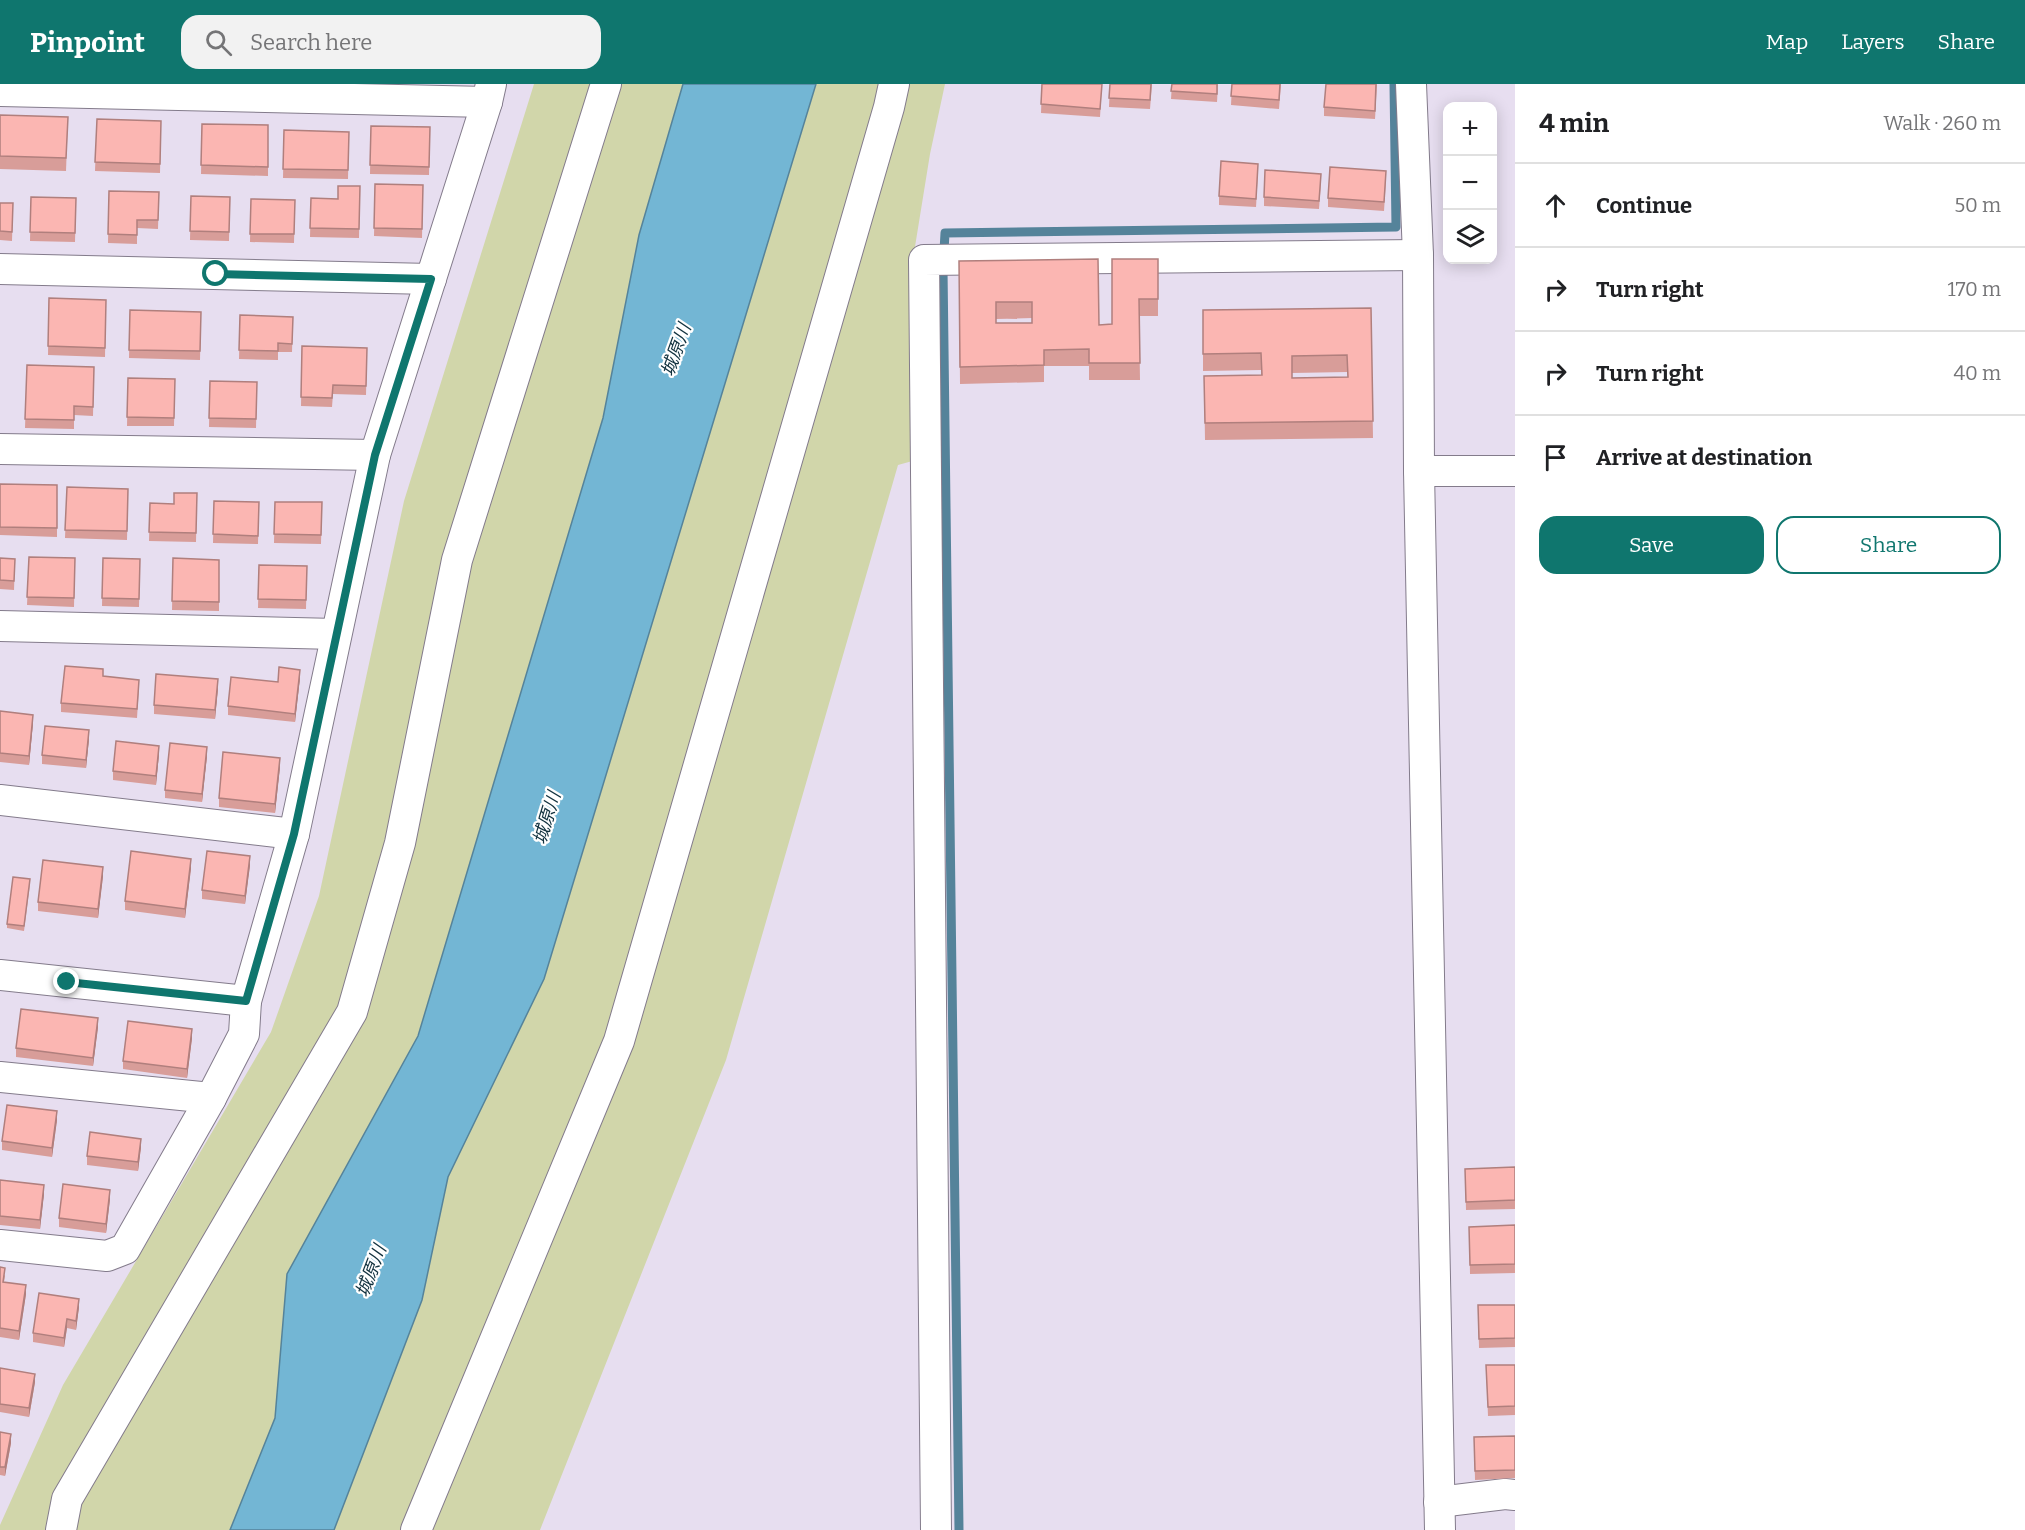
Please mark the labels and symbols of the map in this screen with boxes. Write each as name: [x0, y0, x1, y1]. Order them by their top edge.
route start: [202, 260, 228, 286]
water label: 城原川: [656, 319, 696, 379]
water label: 城原川: [529, 787, 566, 847]
route end: [53, 968, 79, 994]
water label: 城原川: [351, 1240, 392, 1300]

